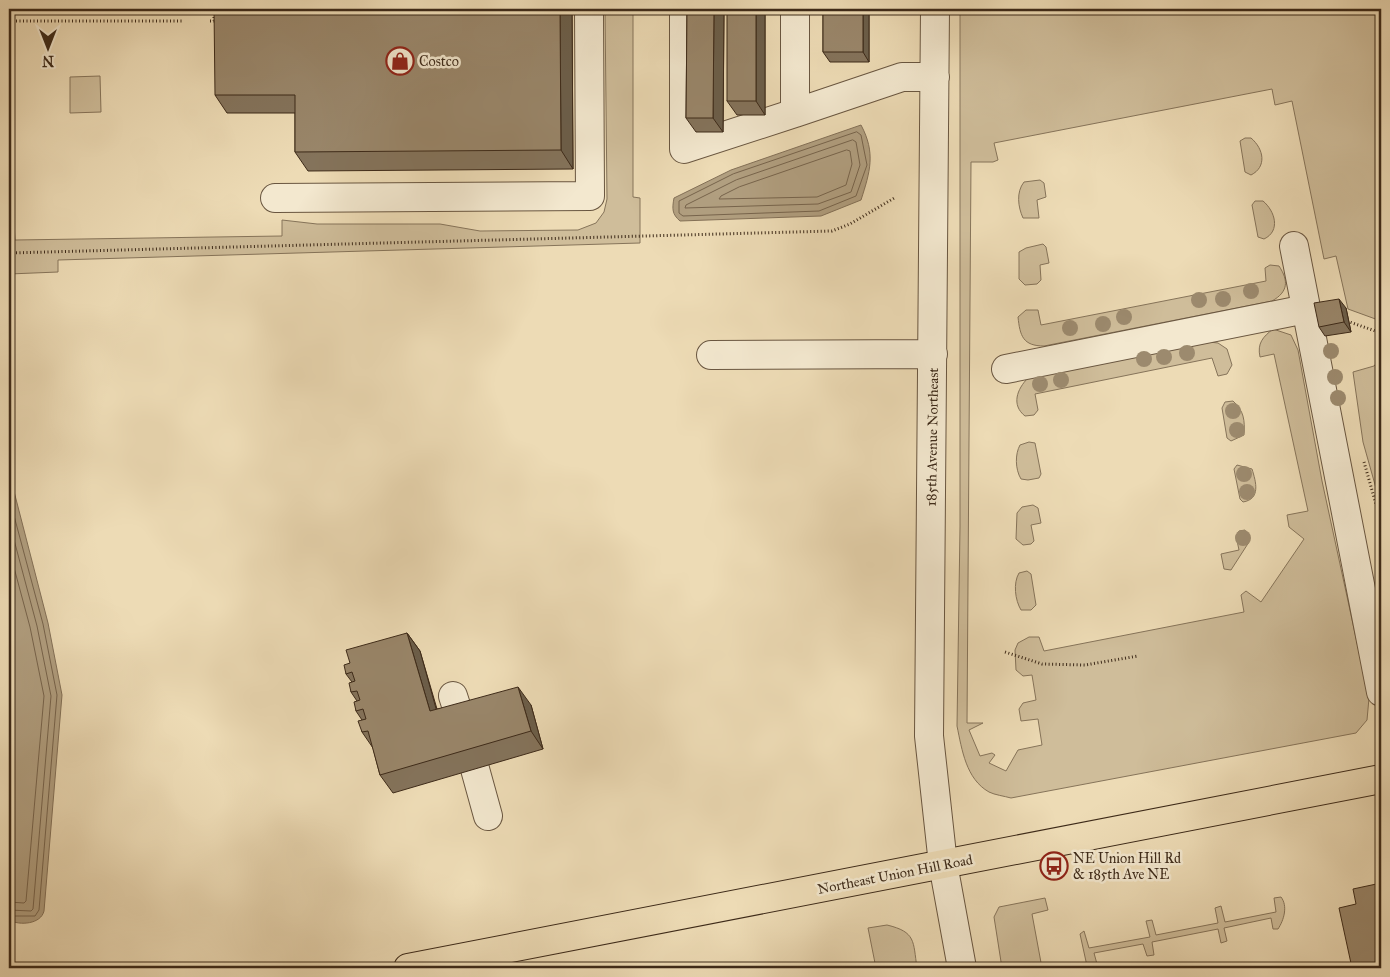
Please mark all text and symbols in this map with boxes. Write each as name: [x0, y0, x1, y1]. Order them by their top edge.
north arrow: [22, 22, 72, 72]
shop icon: Costco: [385, 46, 415, 76]
text: N: [42, 52, 54, 69]
place label: Costco: [419, 53, 459, 70]
street label: 185th Avenue Northeast: [923, 367, 942, 507]
place label: NE Union Hill Rd & 185th Ave NE: [1073, 850, 1181, 883]
street label: Northeast Union Hill Road: [816, 851, 974, 898]
bus stop icon: NE Union Hill Rd & 185th Ave NE: [1039, 851, 1069, 881]

